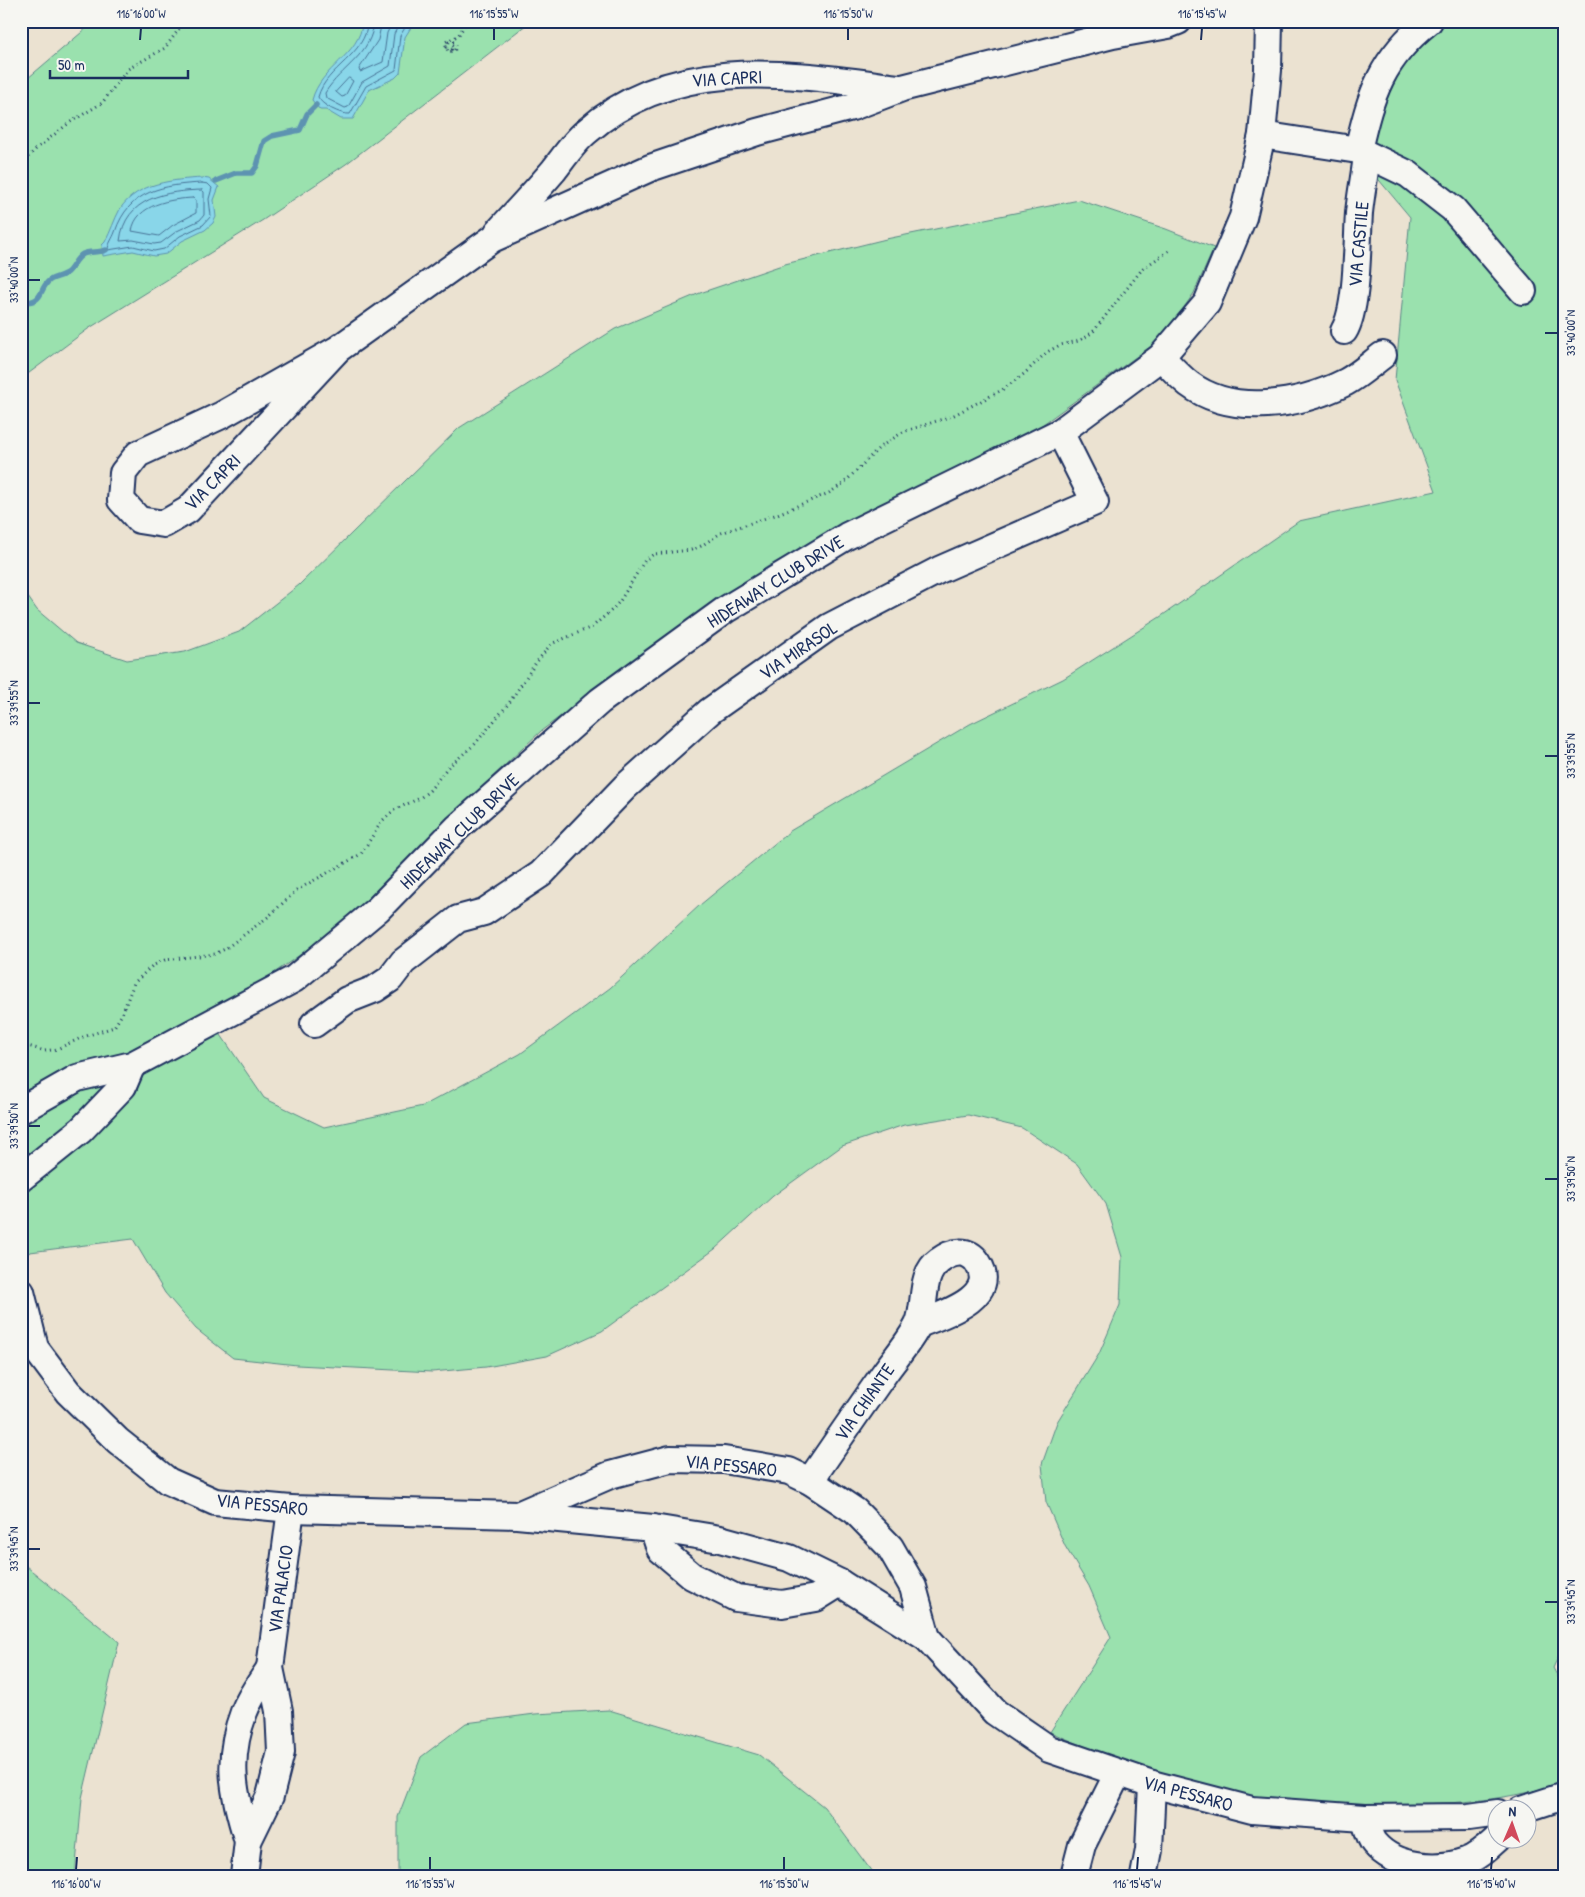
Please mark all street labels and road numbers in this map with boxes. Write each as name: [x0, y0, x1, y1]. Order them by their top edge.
street label: VIA CAPRI: [691, 63, 763, 93]
street label: VIA CASTILE: [1341, 199, 1375, 288]
street label: VIA CAPRI: [178, 448, 246, 516]
street label: HIDEAWAY CLUB DRIVE: [702, 528, 849, 634]
street label: VIA MIRASOL: [754, 614, 842, 686]
street label: HIDEAWAY CLUB DRIVE: [394, 767, 525, 895]
street label: VIA CHIANTE: [828, 1358, 901, 1446]
street label: VIA PESSARO: [684, 1447, 778, 1483]
street label: VIA PESSARO: [215, 1486, 309, 1522]
street label: VIA PALACIO: [261, 1543, 299, 1635]
street label: VIA PESSARO: [1140, 1769, 1236, 1817]

